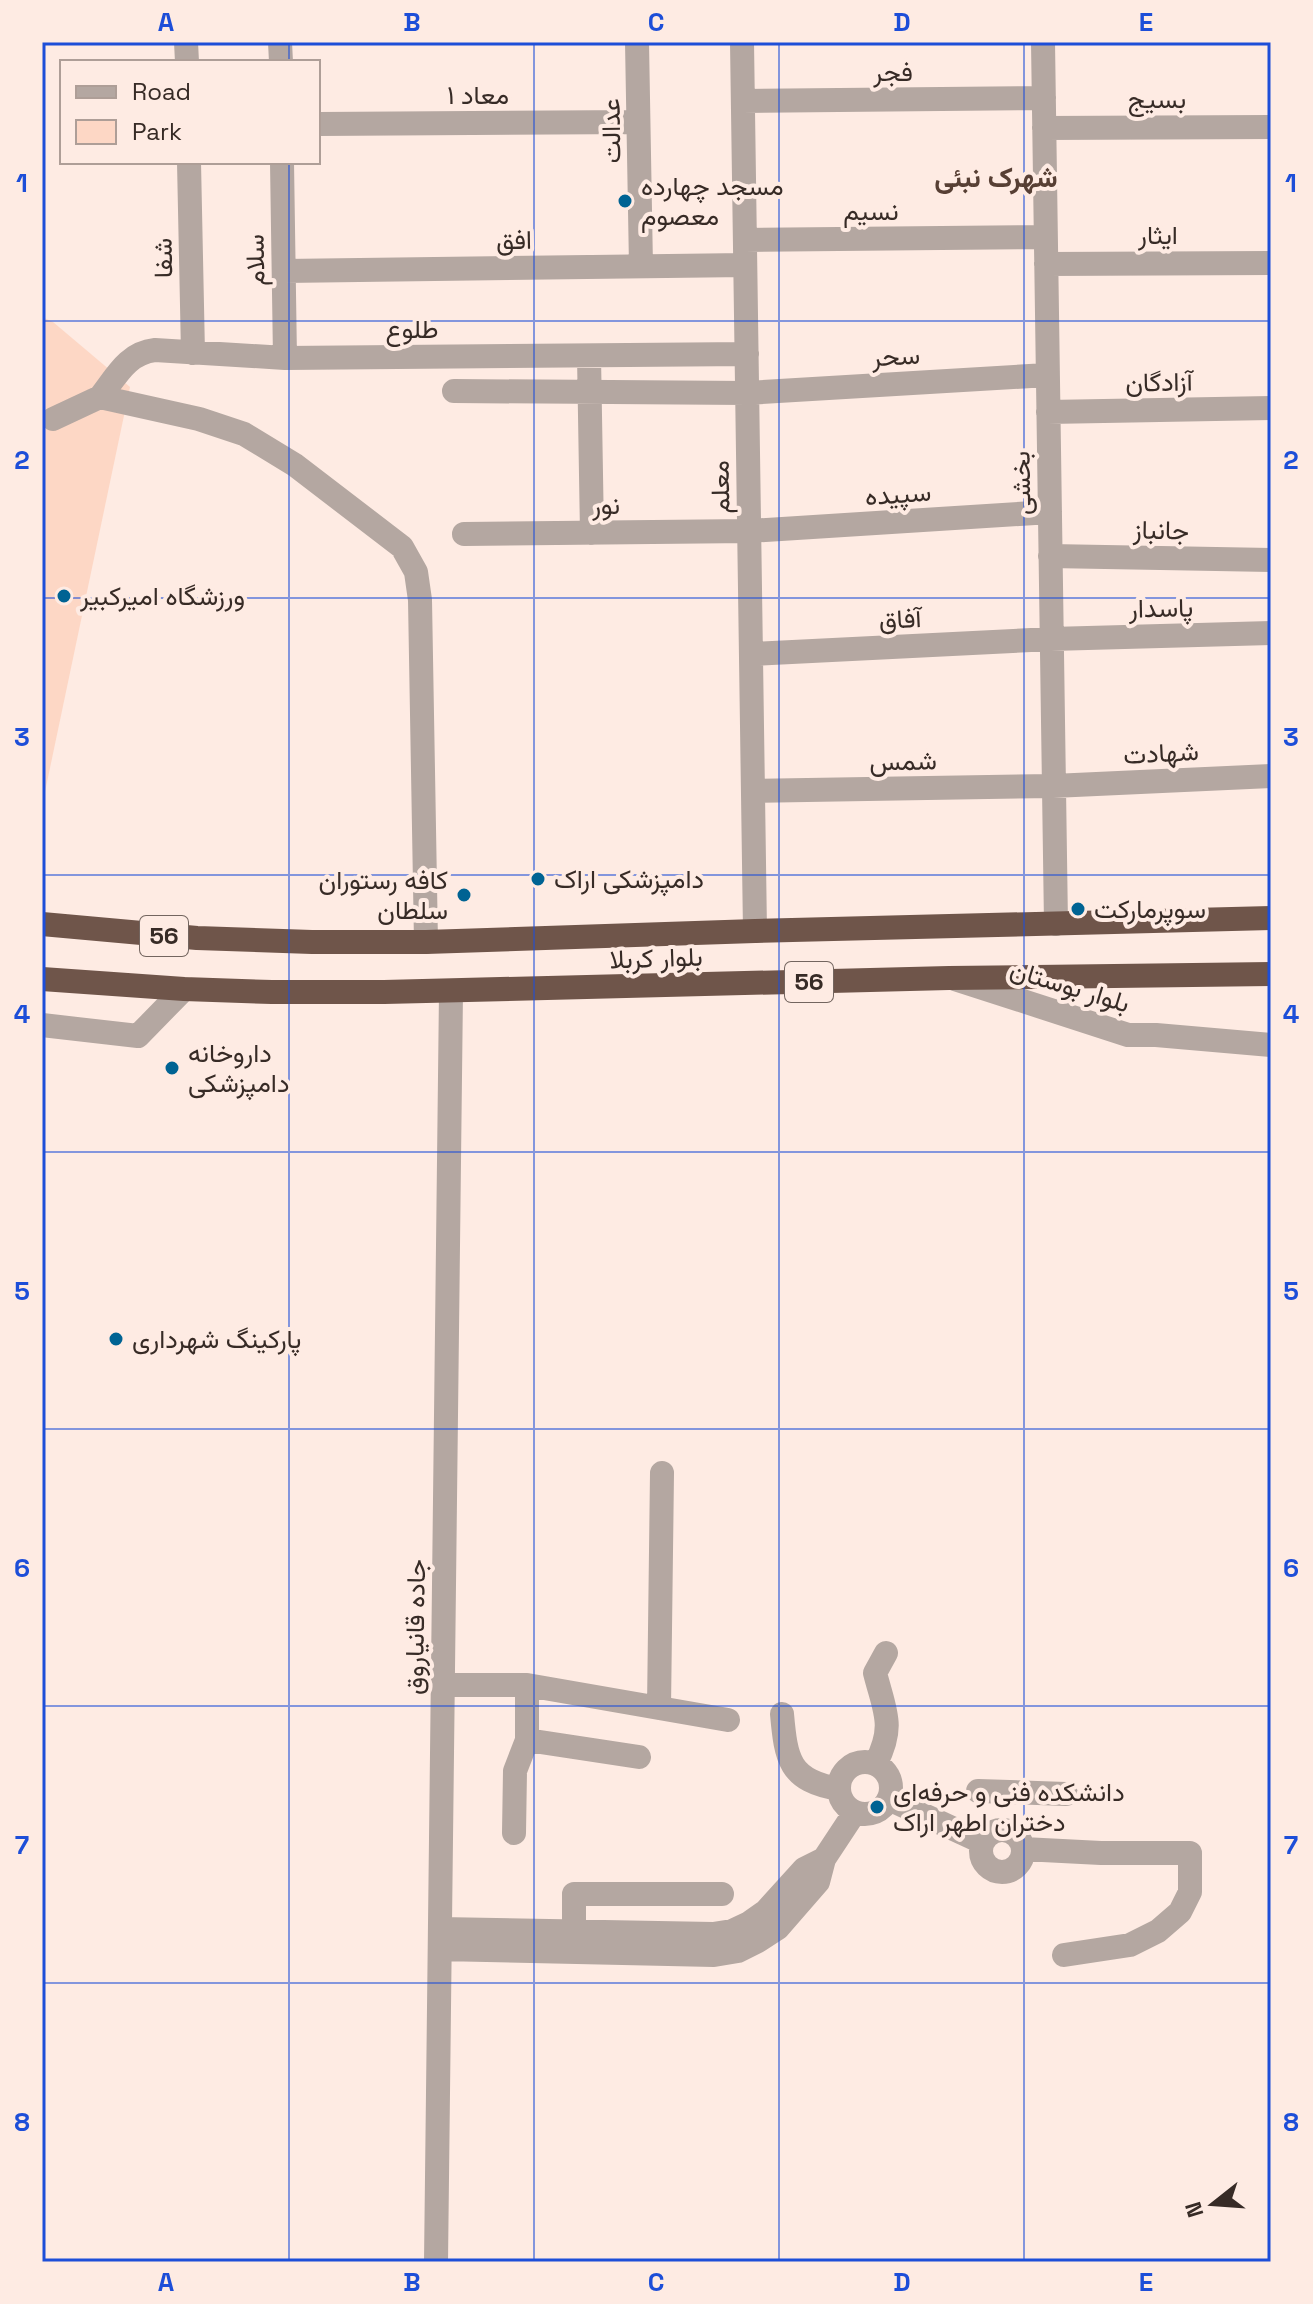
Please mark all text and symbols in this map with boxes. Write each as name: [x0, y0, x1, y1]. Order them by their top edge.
text: A: [158, 5, 175, 39]
text: B: [403, 5, 421, 39]
text: C: [648, 5, 664, 39]
text: D: [893, 5, 911, 39]
text: E: [1139, 5, 1153, 39]
street label: فجر: [872, 55, 913, 89]
legend: [60, 60, 320, 164]
text: Road: [132, 76, 191, 107]
street label: معاد ۱: [447, 78, 509, 112]
street label: بسیج: [1128, 82, 1186, 117]
street label: عدالت: [593, 98, 629, 164]
text: Park: [132, 116, 182, 147]
district label: شهرک نبئی: [934, 159, 1058, 195]
text: 1: [16, 166, 28, 200]
text: 1: [1285, 166, 1297, 200]
place label: مسجد چهارده معصوم: [641, 169, 784, 233]
marker: مسجد چهارده معصوم: [616, 192, 634, 210]
street label: نسیم: [843, 194, 899, 228]
street label: ایثار: [1137, 218, 1178, 252]
street label: افق: [496, 223, 532, 257]
street label: سلام: [238, 234, 272, 286]
street label: شفا: [146, 238, 180, 278]
street label: طلوع: [386, 312, 438, 347]
street label: سحر: [870, 338, 921, 374]
street label: آزادگان: [1125, 364, 1195, 400]
text: 2: [14, 443, 30, 477]
text: 2: [1283, 443, 1299, 477]
street label: بخشی: [1003, 451, 1039, 515]
street label: معلم: [703, 460, 737, 514]
street label: سپیده: [864, 475, 932, 514]
street label: نور: [591, 488, 620, 522]
street label: جانباز: [1132, 512, 1189, 547]
place label: ورزشگاه امیرکبیر: [79, 579, 245, 613]
marker: ورزشگاه امیرکبیر: [55, 587, 73, 605]
street label: پاسدار: [1128, 590, 1193, 627]
street label: آفاق: [878, 601, 924, 637]
text: 3: [14, 720, 30, 754]
text: 3: [1283, 720, 1299, 754]
street label: شهادت: [1122, 734, 1200, 772]
street label: شمس: [869, 743, 937, 779]
place label: دامپزشکی اراک: [554, 862, 704, 897]
place label: کافه رستوران سلطان: [319, 863, 448, 927]
marker: دامپزشکی اراک: [529, 870, 547, 888]
marker: کافه رستوران سلطان: [455, 886, 473, 904]
place label: سوپرمارکت: [1094, 892, 1206, 927]
marker: سوپرمارکت: [1069, 900, 1087, 918]
road number: 56: [140, 916, 188, 956]
street label: بلوار کربلا: [609, 939, 703, 977]
street label: بلوار بوستان: [1006, 952, 1134, 1020]
road number: 56: [785, 962, 833, 1002]
text: 4: [14, 997, 30, 1031]
text: 4: [1283, 997, 1299, 1031]
place label: داروخانه دامپزشکی: [188, 1036, 289, 1101]
marker: داروخانه دامپزشکی: [163, 1059, 181, 1077]
text: 5: [14, 1274, 30, 1308]
text: 5: [1283, 1274, 1299, 1308]
place label: پارکینگ شهرداری: [132, 1322, 301, 1357]
marker: پارکینگ شهرداری: [107, 1330, 125, 1348]
text: 6: [14, 1551, 30, 1585]
text: 6: [1283, 1551, 1299, 1585]
street label: جاده قانیاروق: [397, 1559, 433, 1695]
place label: دانشکده فنی و حرفه‌ای دختران اطهر اراک: [893, 1775, 1125, 1839]
marker: دانشکده فنی و حرفه‌ای دختران اطهر اراک: [868, 1798, 886, 1816]
text: 7: [15, 1828, 29, 1862]
text: 7: [1284, 1828, 1298, 1862]
text: 8: [14, 2105, 30, 2139]
text: 8: [1283, 2105, 1299, 2139]
north arrow: [1173, 2164, 1253, 2244]
text: N: [1178, 2199, 1209, 2221]
text: A: [158, 2265, 175, 2299]
text: B: [403, 2265, 421, 2299]
text: C: [648, 2265, 664, 2299]
text: D: [893, 2265, 911, 2299]
text: E: [1139, 2265, 1153, 2299]

